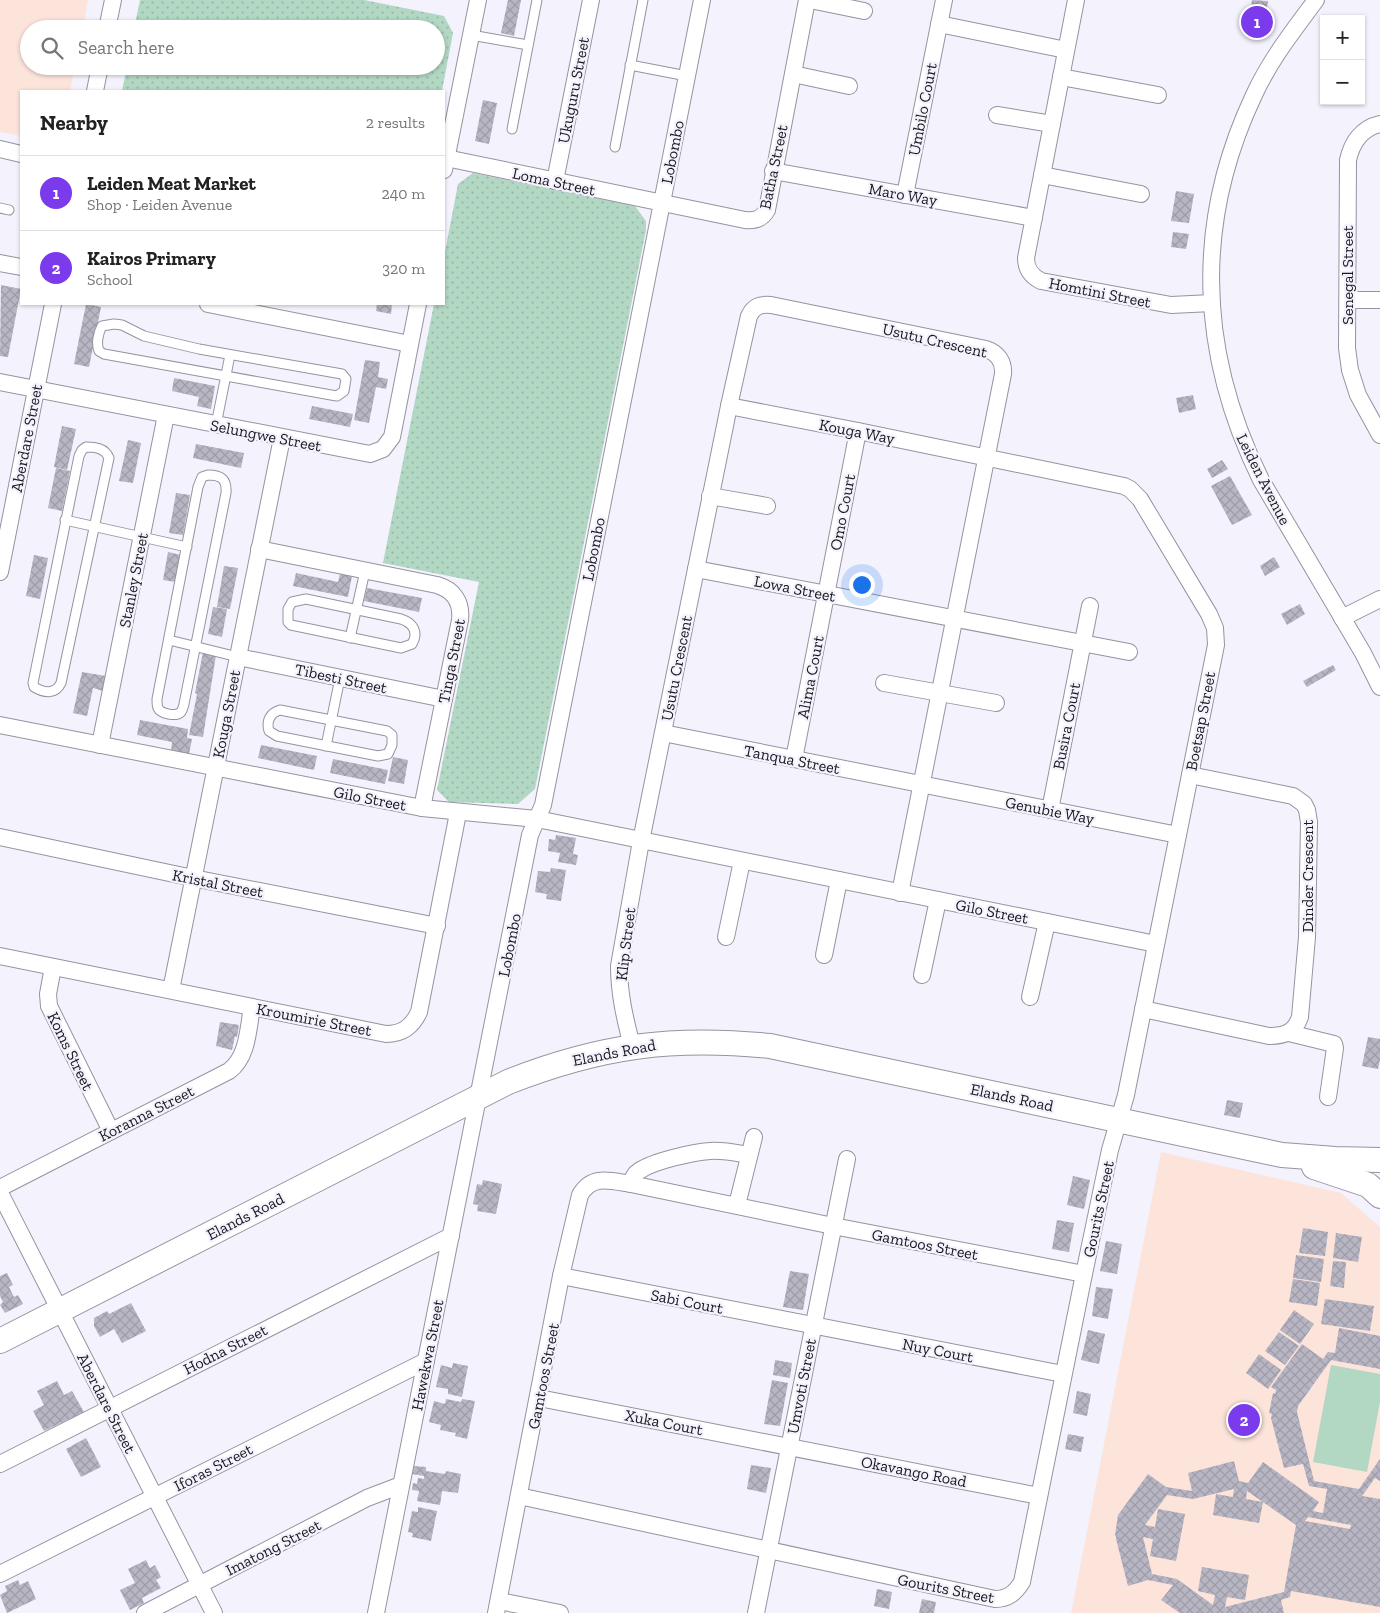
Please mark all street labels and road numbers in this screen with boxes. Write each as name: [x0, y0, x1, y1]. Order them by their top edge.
street label: Ukuguru Street: [554, 35, 593, 145]
street label: Umbilo Court: [904, 61, 941, 157]
street label: Lobombo: [657, 119, 688, 185]
street label: Batha Street: [755, 123, 792, 211]
street label: Loma Street: [511, 163, 597, 200]
street label: Maro Way: [867, 179, 940, 210]
street label: Senegal Street: [1338, 225, 1357, 325]
street label: Homtini Street: [1047, 273, 1153, 312]
street label: Usutu Crescent: [881, 319, 989, 362]
street label: Aberdare Street: [7, 382, 46, 494]
street label: Selungwe Street: [209, 415, 323, 456]
street label: Kouga Way: [818, 415, 897, 448]
street label: Leiden Avenue: [1232, 430, 1295, 528]
street label: Omo Court: [826, 472, 859, 552]
street label: Lobombo: [578, 516, 609, 582]
street label: Stanley Street: [115, 531, 152, 629]
street label: Lowa Street: [753, 571, 837, 606]
street label: Usutu Crescent: [657, 614, 696, 723]
street label: Tinga Street: [434, 617, 469, 705]
street label: Alima Court: [793, 634, 828, 720]
street label: Tibesti Street: [293, 659, 389, 698]
street label: Kouga Street: [209, 668, 244, 760]
street label: Boetsap Street: [1182, 670, 1219, 772]
street label: Busira Court: [1049, 681, 1084, 771]
street label: Tanqua Street: [742, 741, 842, 778]
street label: Gilo Street: [332, 782, 408, 815]
street label: Genubie Way: [1004, 793, 1097, 829]
street label: Dinder Crescent: [1298, 819, 1317, 932]
street label: Kristal Street: [171, 865, 265, 902]
street label: Gilo Street: [954, 895, 1030, 928]
street label: Klip Street: [612, 906, 639, 982]
street label: Lobombo: [494, 912, 525, 978]
street label: Kroumirie Street: [255, 999, 373, 1040]
street label: Koms Street: [43, 1009, 98, 1094]
street label: Elands Road: [571, 1035, 658, 1070]
street label: Elands Road: [969, 1079, 1055, 1116]
street label: Koranna Street: [95, 1081, 197, 1146]
street label: Gourits Street: [1079, 1159, 1118, 1259]
street label: Elands Road: [203, 1189, 287, 1244]
street label: Gamtoos Street: [870, 1225, 980, 1264]
street label: Sabi Court: [649, 1285, 725, 1318]
street label: Hawekwa Street: [407, 1298, 448, 1412]
street label: Hodna Street: [180, 1320, 270, 1379]
street label: Gamtoos Street: [524, 1321, 563, 1431]
street label: Nuy Court: [901, 1334, 975, 1367]
street label: Umvoti Street: [783, 1337, 820, 1435]
street label: Aberdare Street: [73, 1350, 140, 1456]
street label: Xuka Court: [623, 1406, 704, 1439]
street label: Iforas Street: [171, 1440, 256, 1495]
street label: Okavango Road: [859, 1452, 969, 1491]
street label: Imatong Street: [222, 1515, 324, 1580]
street label: Gourits Street: [896, 1570, 996, 1607]

